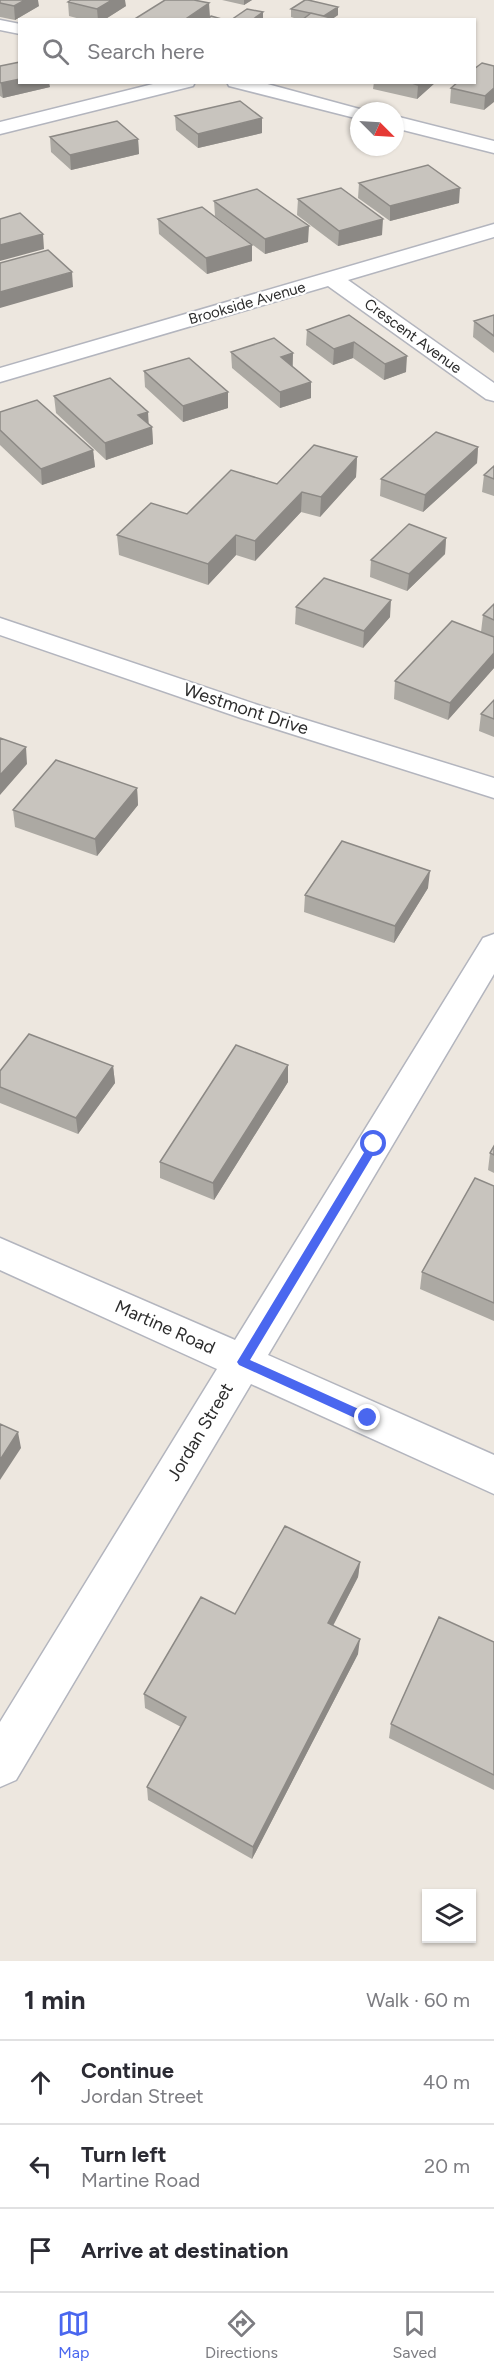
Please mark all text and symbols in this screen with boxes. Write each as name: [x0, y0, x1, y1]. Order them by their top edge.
search box: [18, 18, 476, 84]
icon: search: [39, 35, 72, 68]
text: Search here: [87, 38, 205, 65]
north arrow: [350, 102, 404, 156]
street label: Brookside Avenue: [186, 278, 308, 328]
street label: Crescent Avenue: [361, 295, 465, 377]
street label: Westmont Drive: [181, 678, 311, 740]
route start: [360, 1130, 386, 1156]
street label: Martine Road: [112, 1295, 218, 1359]
street label: Jordan Street: [162, 1379, 238, 1485]
route end: [354, 1404, 380, 1430]
map controls: [422, 1889, 476, 1943]
button: layers: [422, 1889, 476, 1943]
text: 1 min: [24, 1984, 85, 2016]
text: Walk · 60 m: [366, 1988, 470, 2012]
text: Continue: [81, 2057, 174, 2084]
icon: ahead: [24, 2066, 57, 2099]
text: 40 m: [423, 2070, 470, 2094]
text: Jordan Street: [81, 2084, 204, 2108]
text: Turn left: [81, 2141, 167, 2168]
icon: left: [24, 2150, 57, 2183]
text: 20 m: [424, 2154, 470, 2178]
text: Martine Road: [81, 2168, 200, 2192]
icon: arrive: [24, 2234, 57, 2267]
text: Arrive at destination: [81, 2237, 289, 2264]
tab: Map: [57, 2307, 90, 2362]
tab: Directions: [205, 2307, 278, 2362]
tab: Saved: [393, 2307, 437, 2362]

